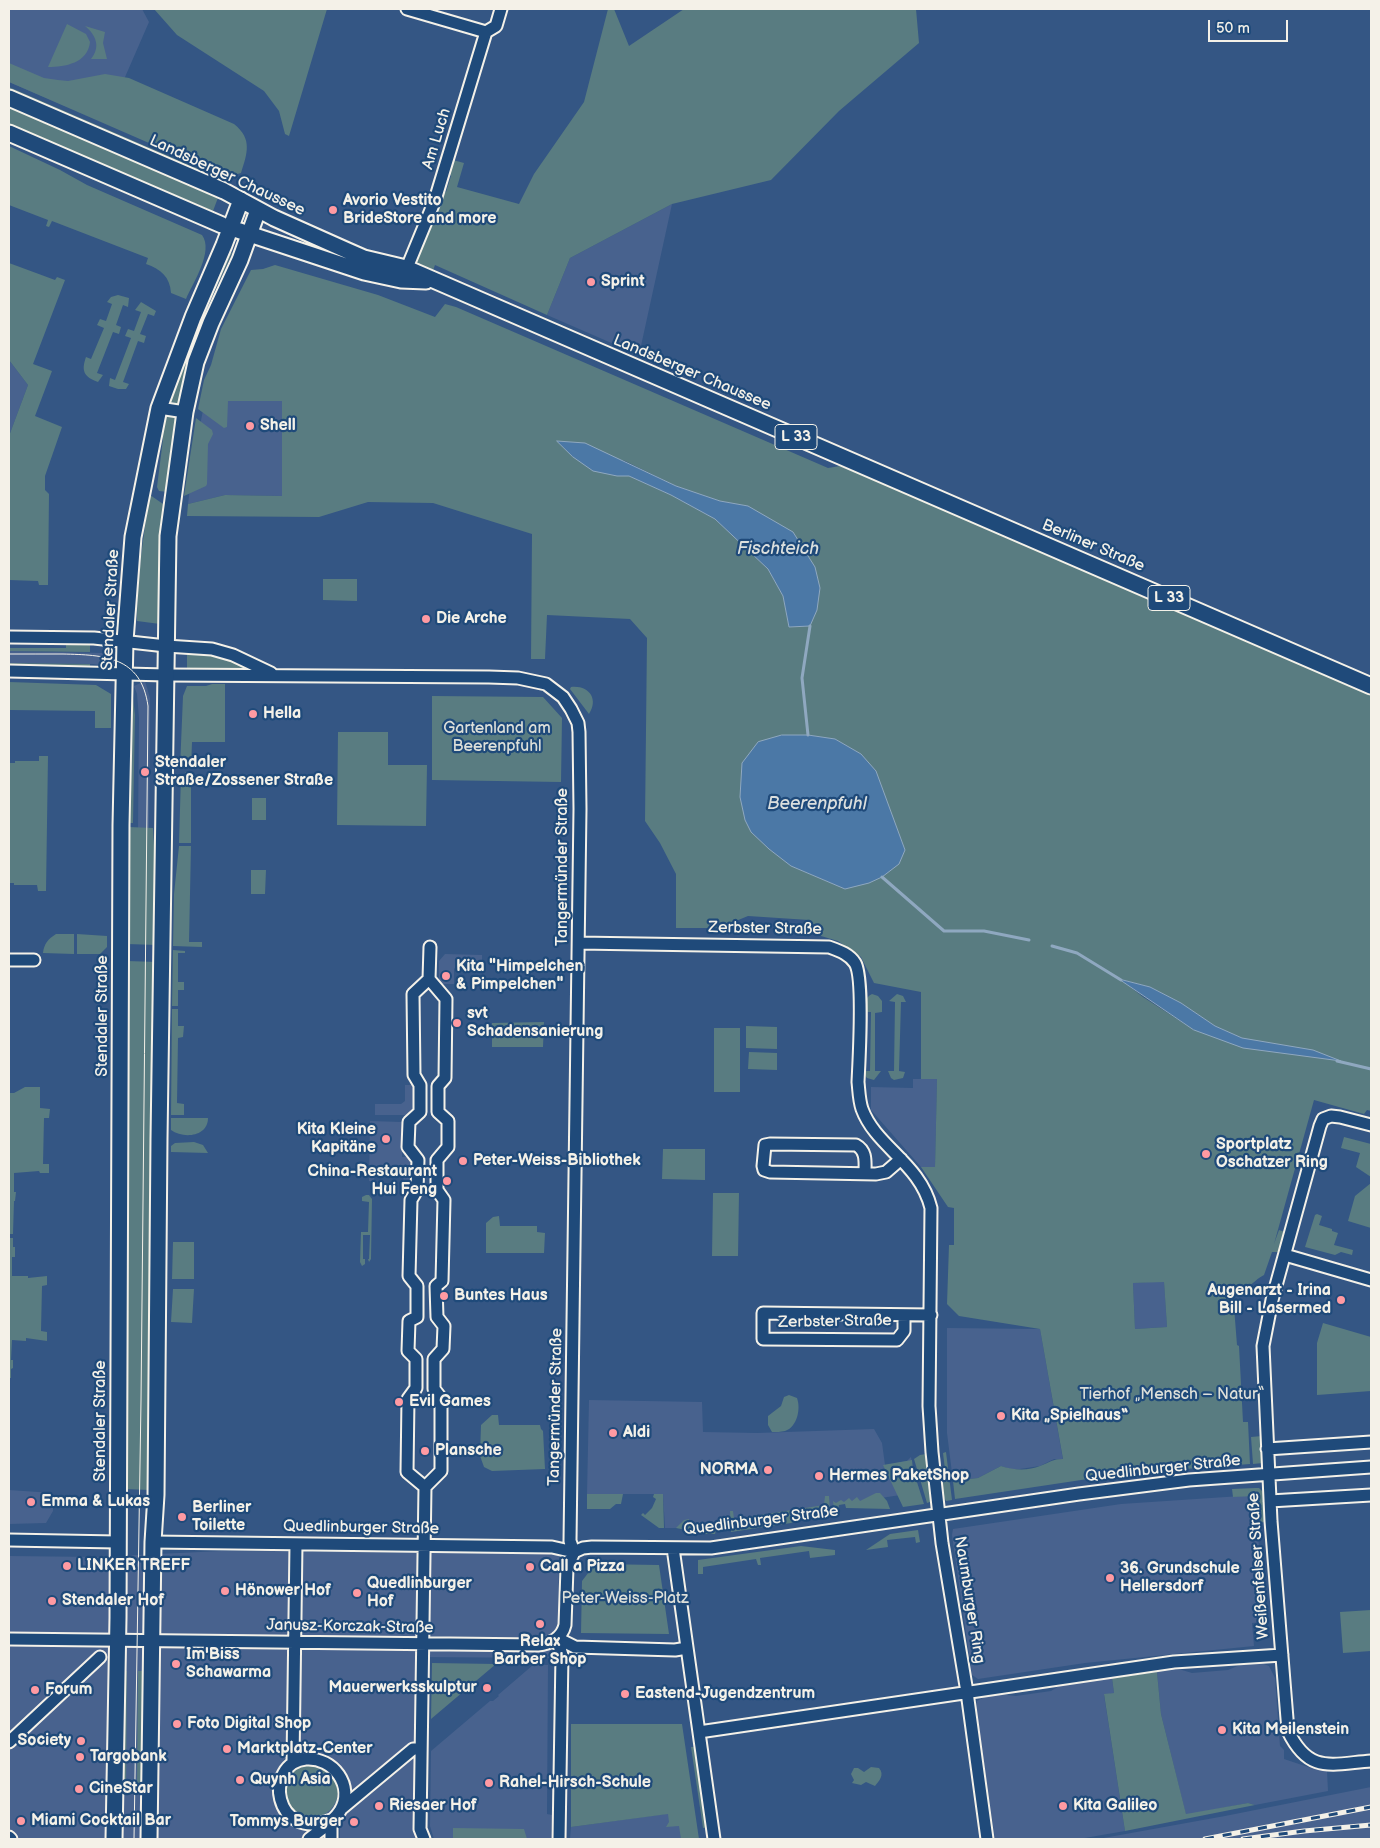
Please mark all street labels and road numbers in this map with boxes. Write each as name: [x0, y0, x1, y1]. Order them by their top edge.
street label: Am Luch: [419, 106, 455, 172]
street label: Landsberger Chaussee: [146, 131, 308, 221]
street label: Landsberger Chaussee: [610, 331, 774, 415]
road number: L 33: [775, 424, 817, 450]
street label: Berliner Straße: [1039, 516, 1147, 576]
street label: Stendaler Straße: [98, 549, 124, 671]
road number: L 33: [1148, 586, 1190, 610]
street label: Tangermünder Straße: [553, 788, 573, 946]
street label: Zerbster Straße: [708, 918, 822, 940]
street label: Stendaler Straße: [93, 955, 113, 1077]
street label: Zerbster Straße: [778, 1311, 892, 1333]
street label: Tangermünder Straße: [545, 1328, 567, 1486]
street label: Stendaler Straße: [91, 1360, 111, 1482]
street label: Quedlinburger Straße: [1084, 1451, 1242, 1487]
street label: Weißenfelser Straße: [1244, 1492, 1274, 1640]
street label: Quedlinburger Straße: [682, 1502, 840, 1540]
street label: Quedlinburger Straße: [283, 1517, 439, 1539]
street label: Naumburger Ring: [949, 1535, 989, 1665]
street label: Janusz-Korczak-Straße: [266, 1616, 434, 1638]

